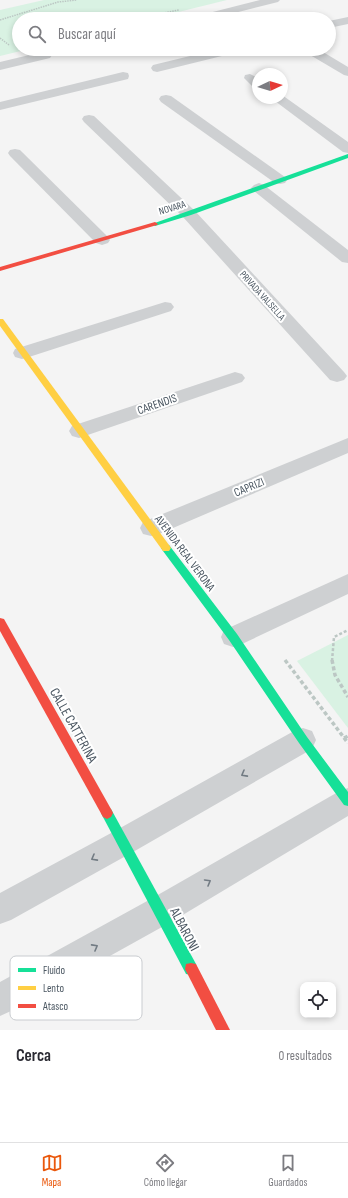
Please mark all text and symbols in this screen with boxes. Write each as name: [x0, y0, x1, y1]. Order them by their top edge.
search box: [12, 12, 336, 56]
icon: search: [26, 23, 48, 45]
text: Buscar aquí: [58, 25, 116, 44]
north arrow: [252, 68, 288, 104]
street label: NOVARA: [157, 198, 188, 218]
street label: PRIVADA VALSELLA: [237, 268, 288, 323]
street label: CARENDIS: [135, 391, 179, 418]
street label: CAPRIZI: [232, 474, 267, 500]
street label: AVENIDA REAL VERONA: [151, 512, 219, 595]
street label: CALLE CATTERINA: [46, 685, 102, 767]
one-way arrow: [241, 769, 248, 776]
one-way arrow: [90, 853, 98, 860]
one-way arrow: [204, 880, 211, 887]
street label: ALBARONI: [166, 904, 203, 954]
one-way arrow: [91, 944, 98, 951]
legend: [10, 956, 142, 1020]
text: Fluido: [43, 964, 65, 977]
text: Lento: [43, 982, 64, 995]
map controls: [300, 982, 336, 1018]
button: locate: [300, 982, 336, 1018]
text: Atasco: [42, 1000, 69, 1013]
text: Cerca: [16, 1046, 51, 1066]
text: 0 resultados: [278, 1048, 332, 1064]
tab: Mapa: [41, 1152, 63, 1189]
tab: Cómo llegar: [144, 1152, 187, 1189]
tab: Guardados: [268, 1152, 307, 1189]

